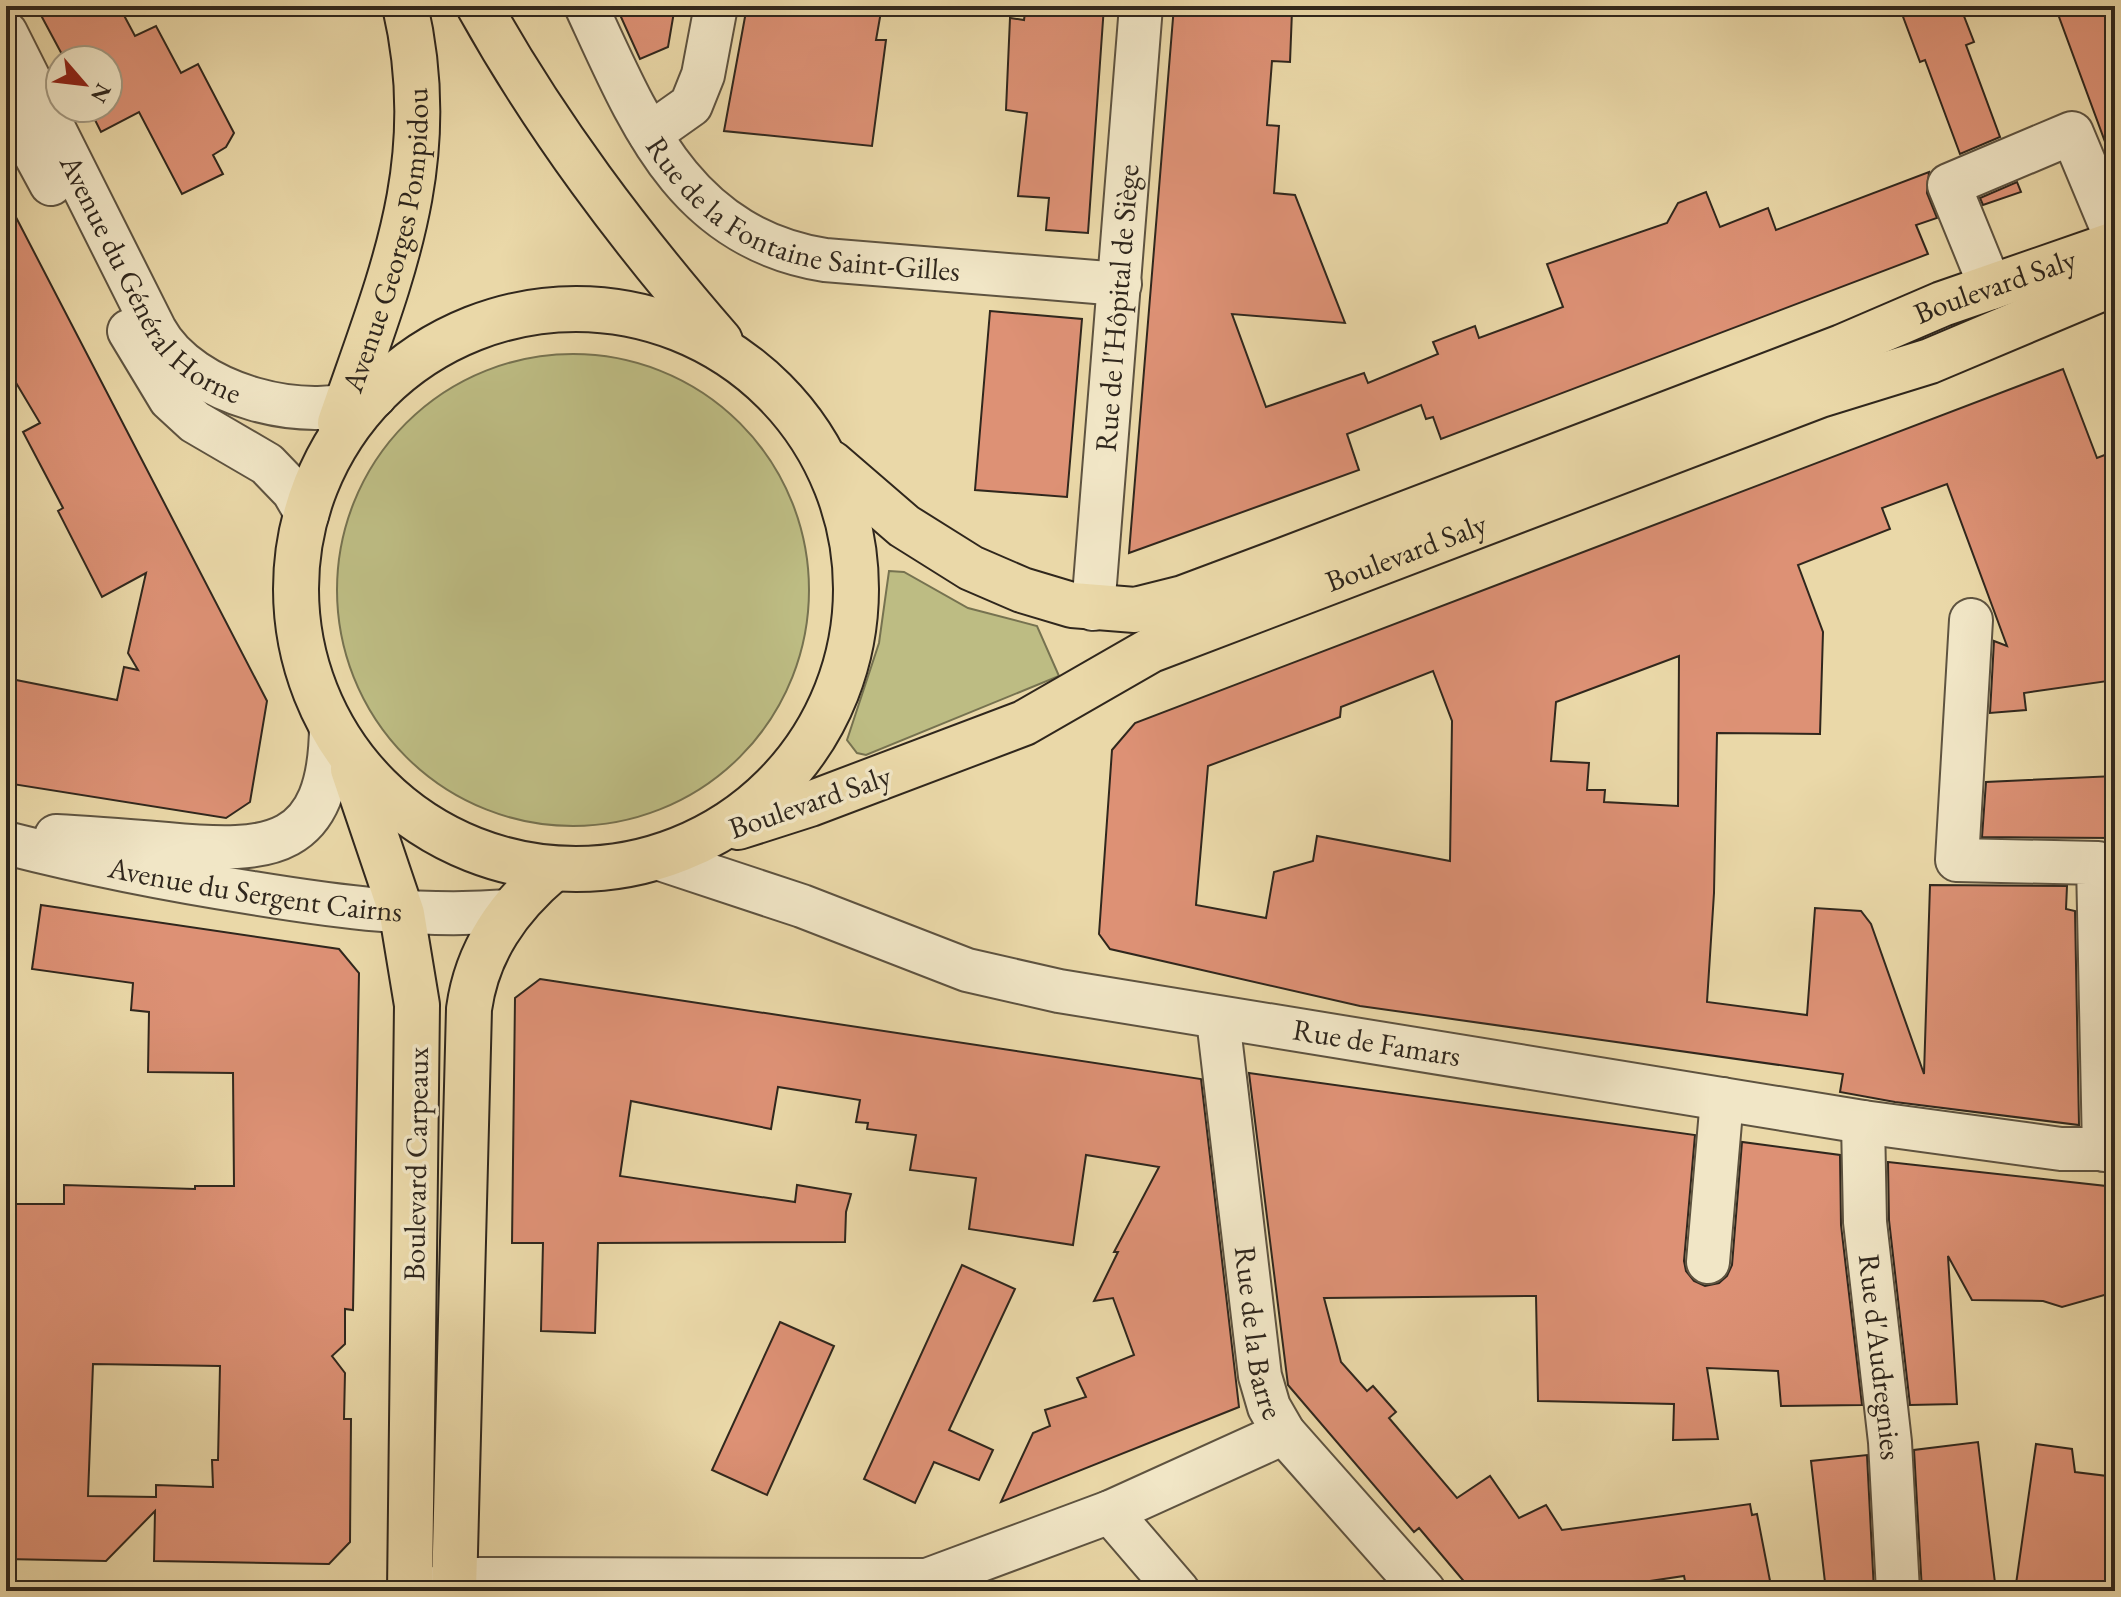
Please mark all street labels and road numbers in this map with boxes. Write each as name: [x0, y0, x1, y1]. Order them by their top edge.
street label: Avenue Georges Pompidou: [332, 87, 437, 398]
street label: Rue de la Fontaine Saint-Gilles: [637, 129, 962, 290]
street label: Avenue du Général Horne: [51, 147, 247, 412]
street label: Rue de l'Hôpital de Siège: [1086, 163, 1147, 453]
street label: Boulevard Saly: [1908, 239, 2082, 333]
street label: Boulevard Saly: [1320, 504, 1493, 601]
street label: Boulevard Saly: [723, 755, 897, 848]
street label: Avenue du Sergent Cairns: [104, 847, 404, 930]
street label: Rue de Famars: [1290, 1009, 1463, 1075]
street label: Boulevard Carpeaux: [394, 1046, 437, 1281]
street label: Rue de la Barre: [1226, 1244, 1292, 1426]
street label: Rue d'Audregnies: [1850, 1252, 1911, 1461]

